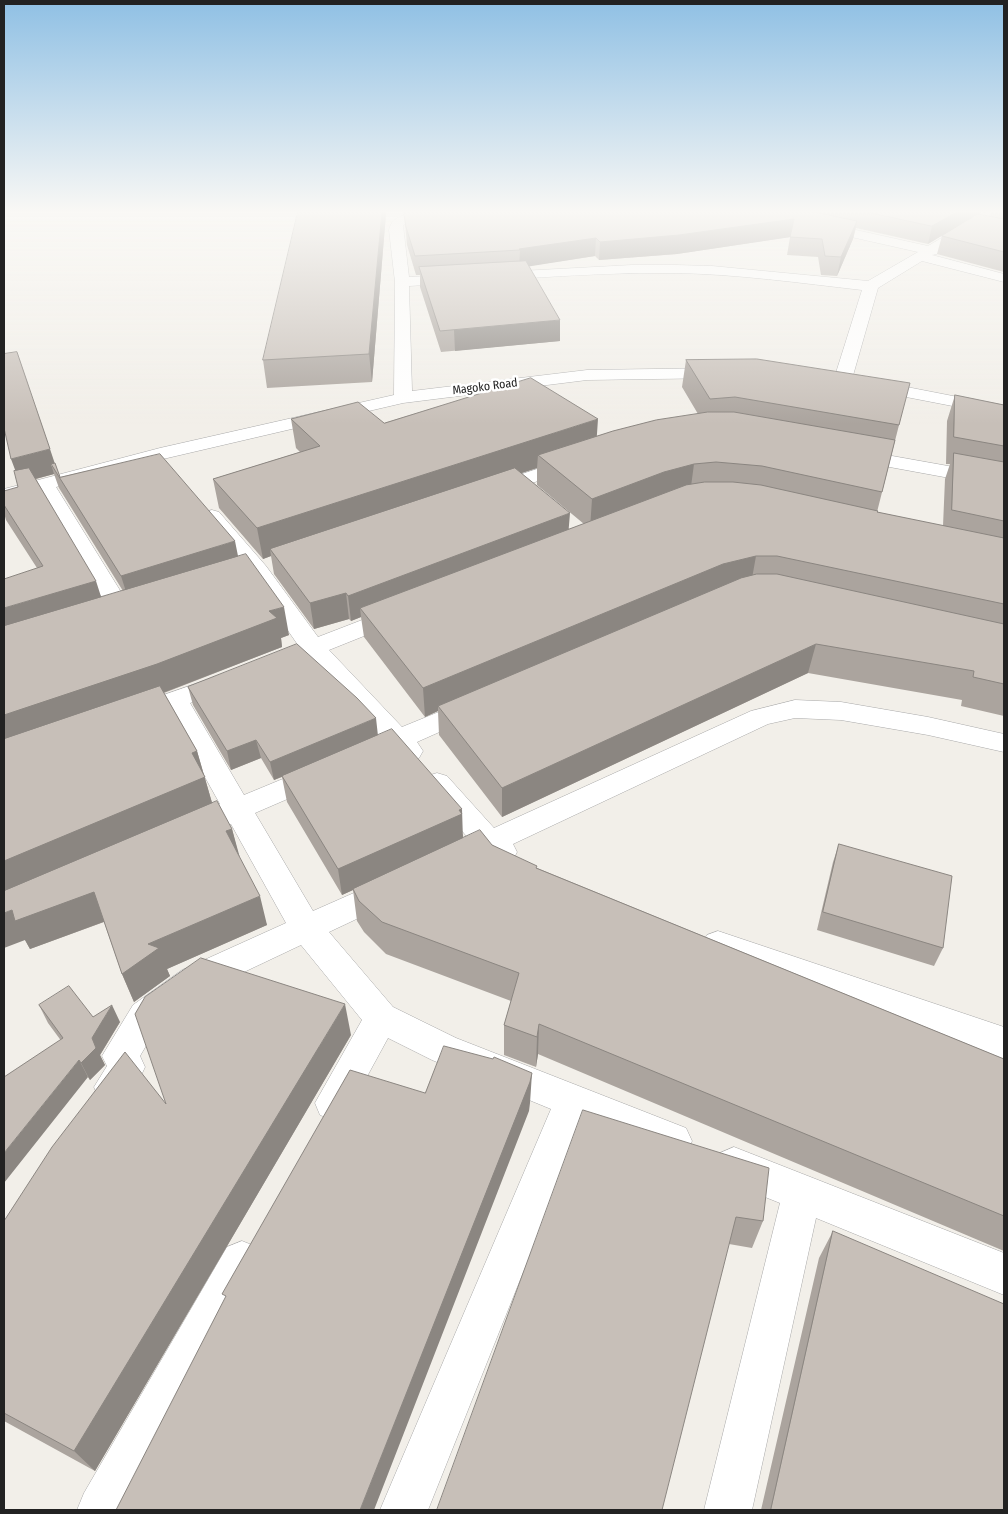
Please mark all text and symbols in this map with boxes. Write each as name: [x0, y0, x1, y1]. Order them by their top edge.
street label: Magoko Road: [452, 376, 518, 398]

